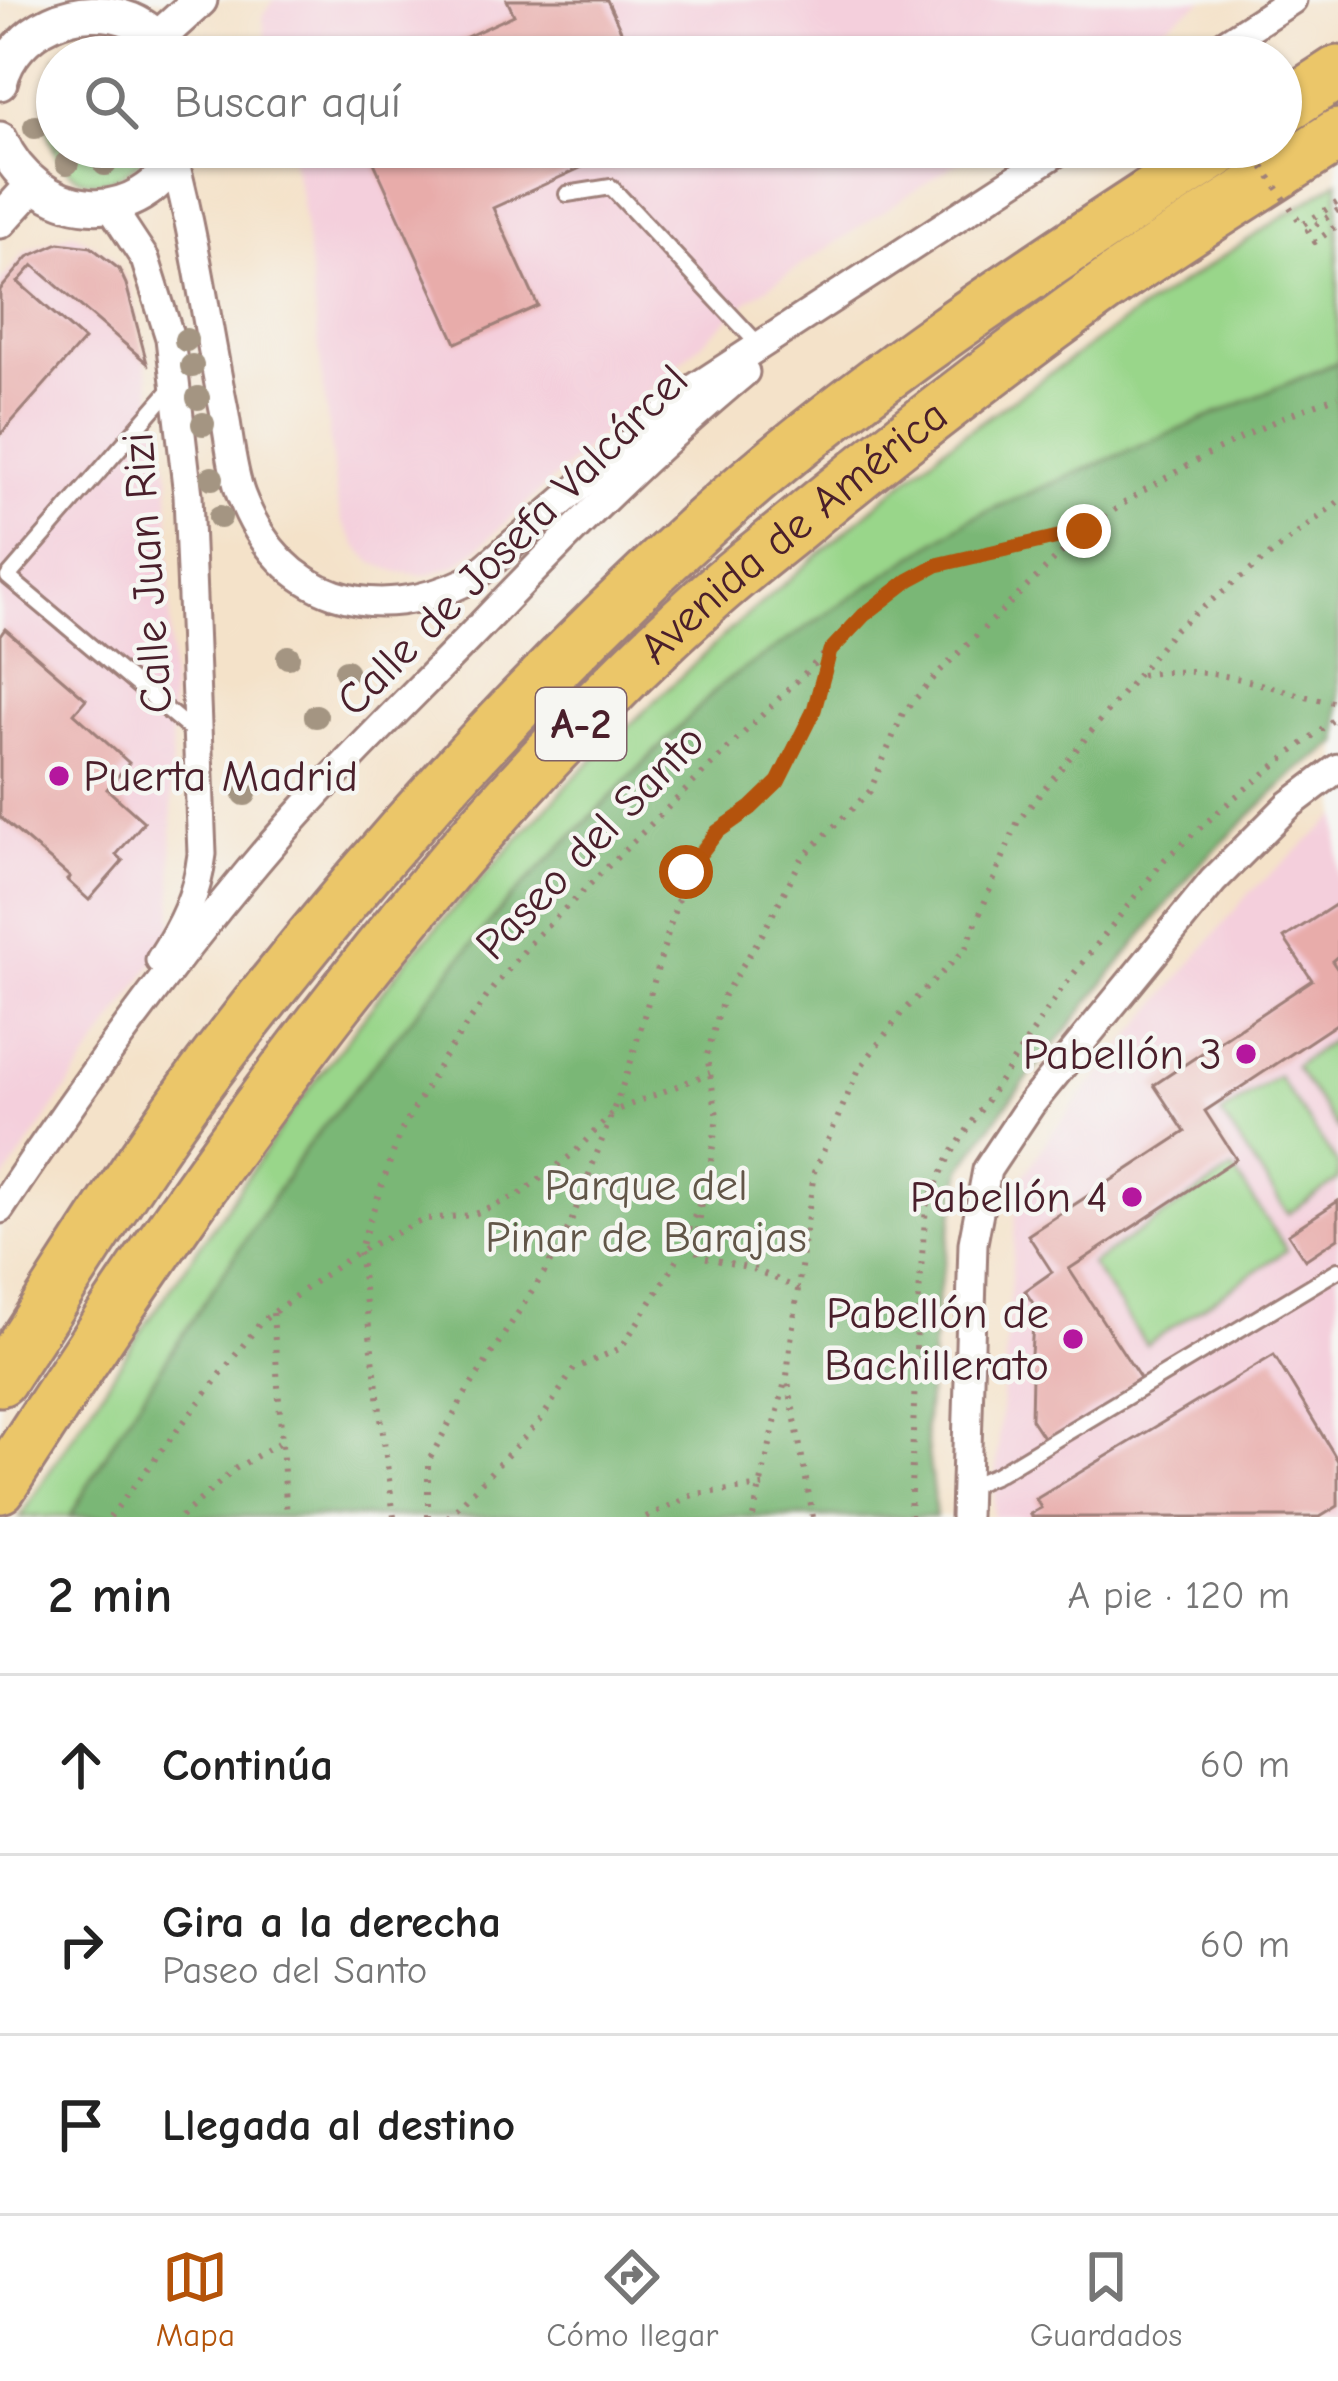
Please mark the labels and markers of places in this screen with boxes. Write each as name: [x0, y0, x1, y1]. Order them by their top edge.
place label: Puerta Madrid: [83, 750, 358, 802]
marker: Puerta Madrid: [46, 763, 72, 789]
place label: Pabellón 3: [1023, 1028, 1222, 1080]
marker: Pabellón 3: [1233, 1041, 1259, 1067]
place label: Pabellón 4: [910, 1171, 1108, 1223]
marker: Pabellón 4: [1119, 1184, 1145, 1210]
place label: Pabellón de Bachillerato: [824, 1287, 1049, 1391]
marker: Pabellón de Bachillerato: [1060, 1326, 1086, 1352]

